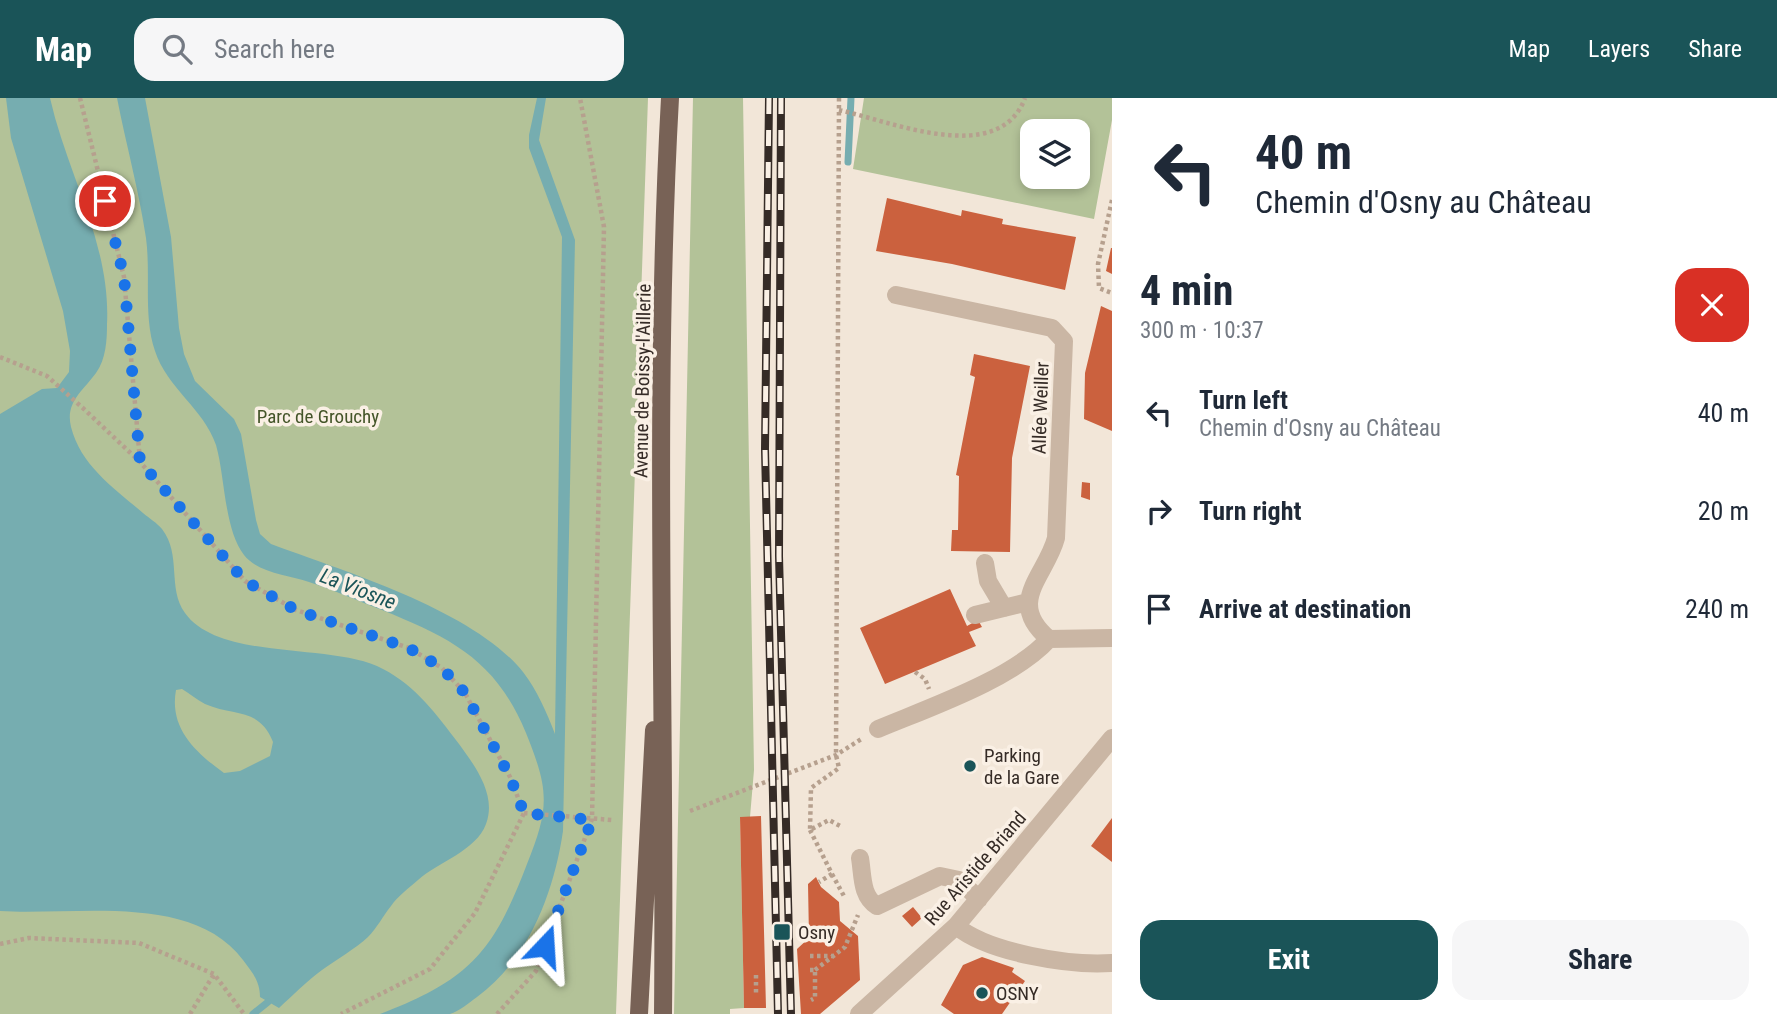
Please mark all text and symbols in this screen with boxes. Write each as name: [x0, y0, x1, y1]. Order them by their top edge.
search box: [134, 18, 624, 81]
text: Map: [35, 30, 92, 69]
icon: search: [158, 30, 196, 68]
text: Search here: [214, 34, 335, 64]
text: Map: [1509, 35, 1550, 63]
text: Layers: [1588, 35, 1650, 63]
text: Share: [1688, 35, 1742, 63]
map controls: [1020, 119, 1090, 189]
button: layers: [1020, 119, 1090, 189]
text: 40 m: [1255, 124, 1352, 181]
icon: left: [1140, 126, 1231, 217]
pin: [75, 171, 135, 231]
icon: arrive: [86, 182, 124, 220]
text: Chemin d'Osny au Château: [1255, 183, 1592, 221]
text: 4 min: [1140, 266, 1233, 315]
button: close: [1675, 268, 1749, 342]
street label: Avenue de Boissy-l'Aillerie: [629, 283, 656, 478]
text: 300 m · 10:37: [1140, 317, 1264, 344]
street label: Allée Weiller: [1027, 361, 1054, 455]
text: Turn left: [1199, 385, 1288, 415]
icon: left: [1140, 394, 1178, 432]
text: 40 m: [1698, 398, 1749, 428]
park label: Parc de Grouchy: [257, 405, 379, 428]
text: Chemin d'Osny au Château: [1199, 415, 1441, 442]
icon: right: [1140, 492, 1178, 530]
text: Turn right: [1199, 496, 1301, 526]
text: 20 m: [1698, 496, 1749, 526]
water label: La Viosne: [317, 564, 399, 614]
icon: arrive: [1140, 590, 1178, 628]
text: Arrive at destination: [1199, 594, 1411, 624]
text: 240 m: [1685, 594, 1749, 624]
place label: Parking de la Gare: [984, 744, 1059, 789]
marker: Parking de la Gare: [962, 758, 978, 774]
street label: Rue Aristide Briand: [920, 807, 1031, 930]
position arrow: [508, 909, 582, 983]
button: Exit: [1140, 920, 1438, 1000]
button: Share: [1452, 920, 1749, 1000]
place label: Osny: [798, 921, 835, 944]
marker: Osny: [772, 922, 792, 942]
place label: OSNY: [996, 982, 1039, 1005]
marker: OSNY: [974, 985, 990, 1001]

